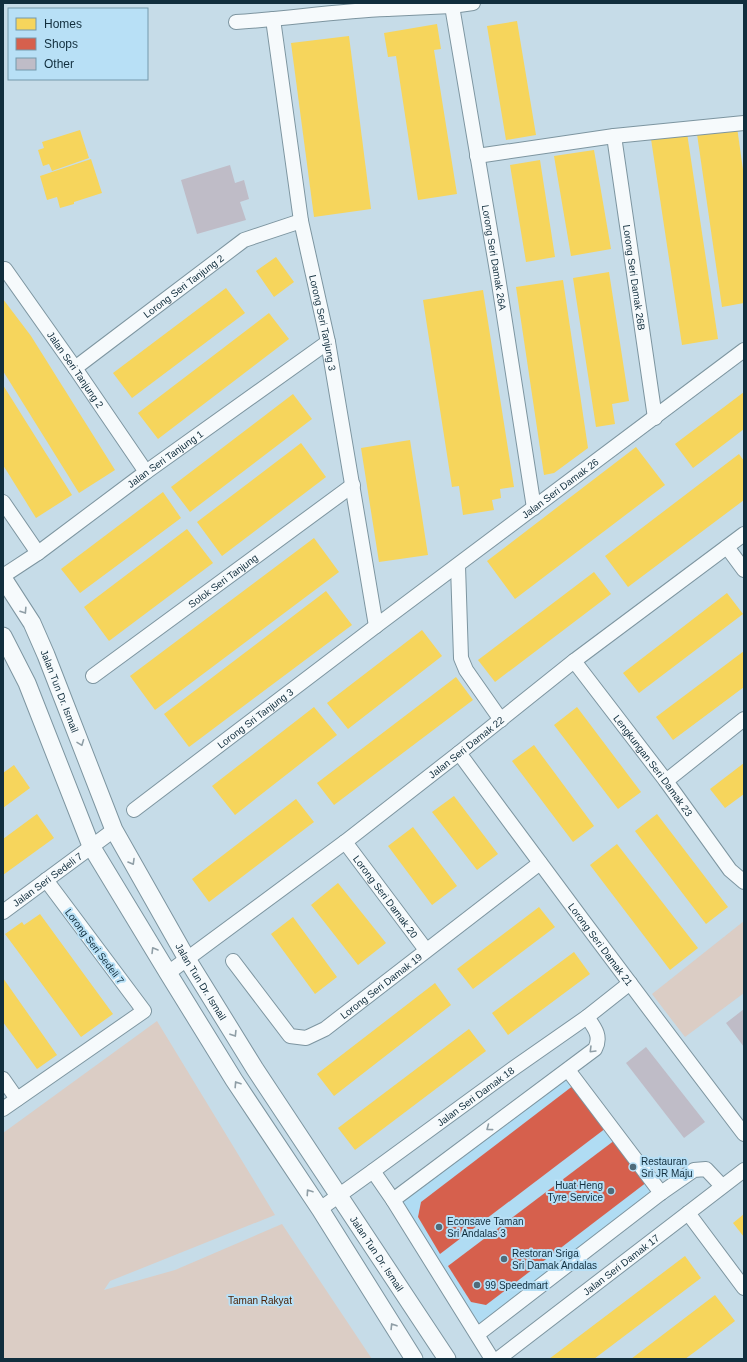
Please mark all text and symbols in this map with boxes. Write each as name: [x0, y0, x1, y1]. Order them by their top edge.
legend: [8, 8, 148, 80]
text: Homes: [44, 17, 82, 31]
text: Shops: [44, 37, 78, 51]
text: Other: [44, 57, 74, 71]
street label: Lorong Seri Damak 26A: [480, 204, 508, 311]
street label: Lorong Seri Damak 26B: [621, 224, 647, 332]
street label: Lorong Seri Tanjung 2: [141, 252, 226, 320]
street label: Lorong Seri Tanjung 3: [307, 274, 338, 372]
street label: Jalan Seri Tanjung 2: [45, 329, 106, 410]
street label: Jalan Seri Tanjung 1: [125, 428, 205, 490]
street label: Jalan Seri Damak 26: [520, 456, 601, 521]
street label: Solok Seri Tanjung: [186, 552, 260, 610]
one-way arrow: [19, 607, 27, 614]
street label: Jalan Tun Dr. Ismail: [38, 648, 81, 734]
street label: Lorong Sri Tanjung 3: [215, 686, 296, 751]
street label: Lengkungan Seri Damak 23: [611, 713, 695, 819]
street label: Jalan Seri Damak 22: [427, 714, 507, 781]
one-way arrow: [76, 740, 84, 747]
street label: Jalan Seri Sedeli 7: [11, 850, 85, 909]
street label: Lorong Seri Damak 20: [351, 853, 420, 940]
one-way arrow: [128, 858, 135, 865]
street label: Lorong Seri Damak 21: [566, 901, 635, 988]
street label: Lorong Seri Sedeli 7: [63, 907, 127, 986]
street label: Jalan Tun Dr. Ismail: [173, 941, 228, 1022]
one-way arrow: [151, 947, 158, 954]
street label: Lorong Seri Damak 19: [338, 951, 425, 1021]
one-way arrow: [229, 1030, 237, 1037]
one-way arrow: [590, 1045, 597, 1053]
street label: Jalan Seri Damak 18: [435, 1065, 517, 1128]
one-way arrow: [234, 1081, 242, 1088]
one-way arrow: [486, 1124, 493, 1131]
place label: Restauran Sri JR Maju: [641, 1156, 693, 1179]
marker: Restauran Sri JR Maju: [628, 1162, 638, 1172]
place label: Huat Heng Tyre Service: [547, 1180, 603, 1203]
marker: Huat Heng Tyre Service: [606, 1186, 616, 1196]
one-way arrow: [307, 1190, 314, 1197]
street label: Jalan Tun Dr. Ismail: [348, 1214, 406, 1293]
place label: Econsave Taman Sri Andalas 3: [447, 1216, 524, 1239]
marker: Econsave Taman Sri Andalas 3: [434, 1222, 444, 1232]
street label: Jalan Seri Damak 17: [581, 1232, 662, 1298]
place label: Restoran Sriga Sri Damak Andalas: [512, 1248, 597, 1271]
marker: Restoran Sriga Sri Damak Andalas: [499, 1254, 509, 1264]
marker: 99 Speedmart: [472, 1280, 482, 1290]
place label: 99 Speedmart: [485, 1280, 548, 1291]
park label: Taman Rakyat: [228, 1295, 292, 1306]
one-way arrow: [390, 1323, 398, 1330]

